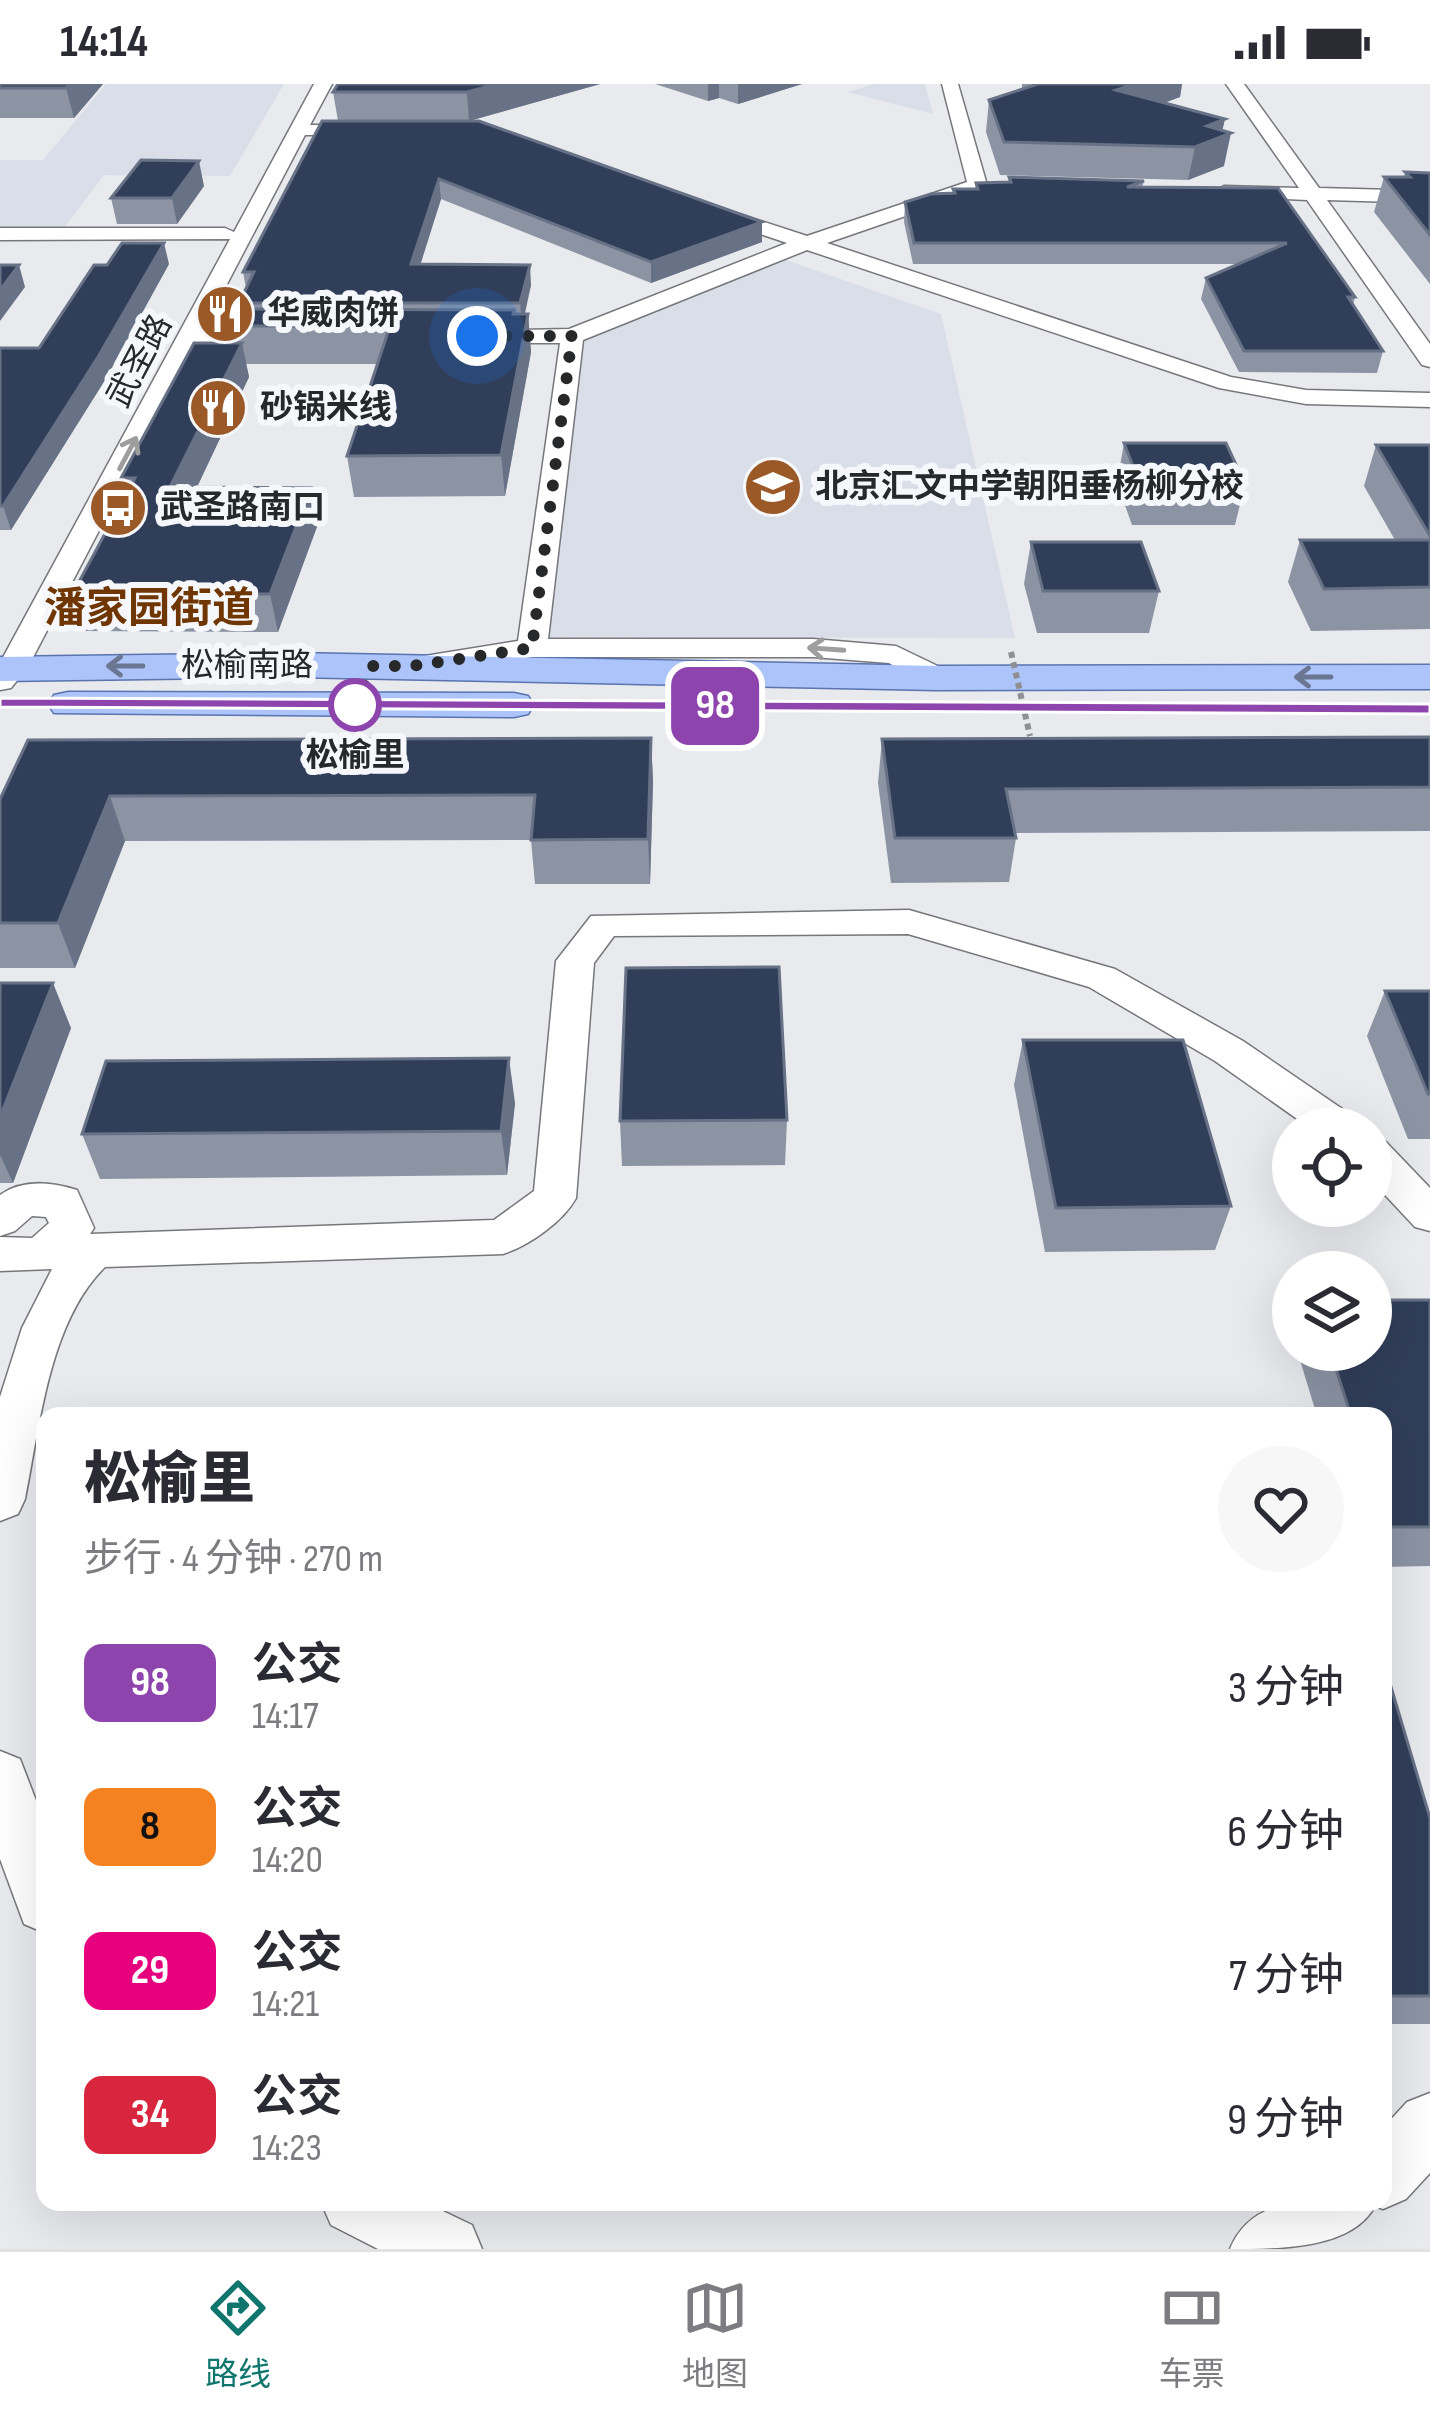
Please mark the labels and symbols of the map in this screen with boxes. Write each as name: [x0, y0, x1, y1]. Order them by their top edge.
restaurant icon: 华威肉饼: [194, 283, 256, 345]
place label: 华威肉饼: [267, 294, 399, 334]
your location: [447, 306, 507, 366]
street label: 武圣路: [99, 308, 181, 414]
restaurant icon: 砂锅米线: [187, 377, 249, 439]
place label: 砂锅米线: [260, 388, 392, 428]
one-way arrow: [117, 437, 140, 472]
school or university icon: 北京汇文中学朝阳垂杨柳分校: [742, 456, 804, 518]
place label: 北京汇文中学朝阳垂杨柳分校: [815, 467, 1244, 507]
bus stop icon: 武圣路南口: [87, 477, 149, 539]
place label: 武圣路南口: [160, 488, 325, 528]
district label: 潘家园街道: [44, 584, 254, 635]
one-way arrow: [807, 638, 846, 661]
street label: 松榆南路: [181, 646, 313, 686]
one-way arrow: [106, 655, 145, 677]
one-way arrow: [1294, 666, 1333, 688]
line badge: 98: [661, 667, 769, 745]
marker: 松榆里: [330, 680, 380, 730]
place label: 松榆里: [306, 736, 405, 776]

